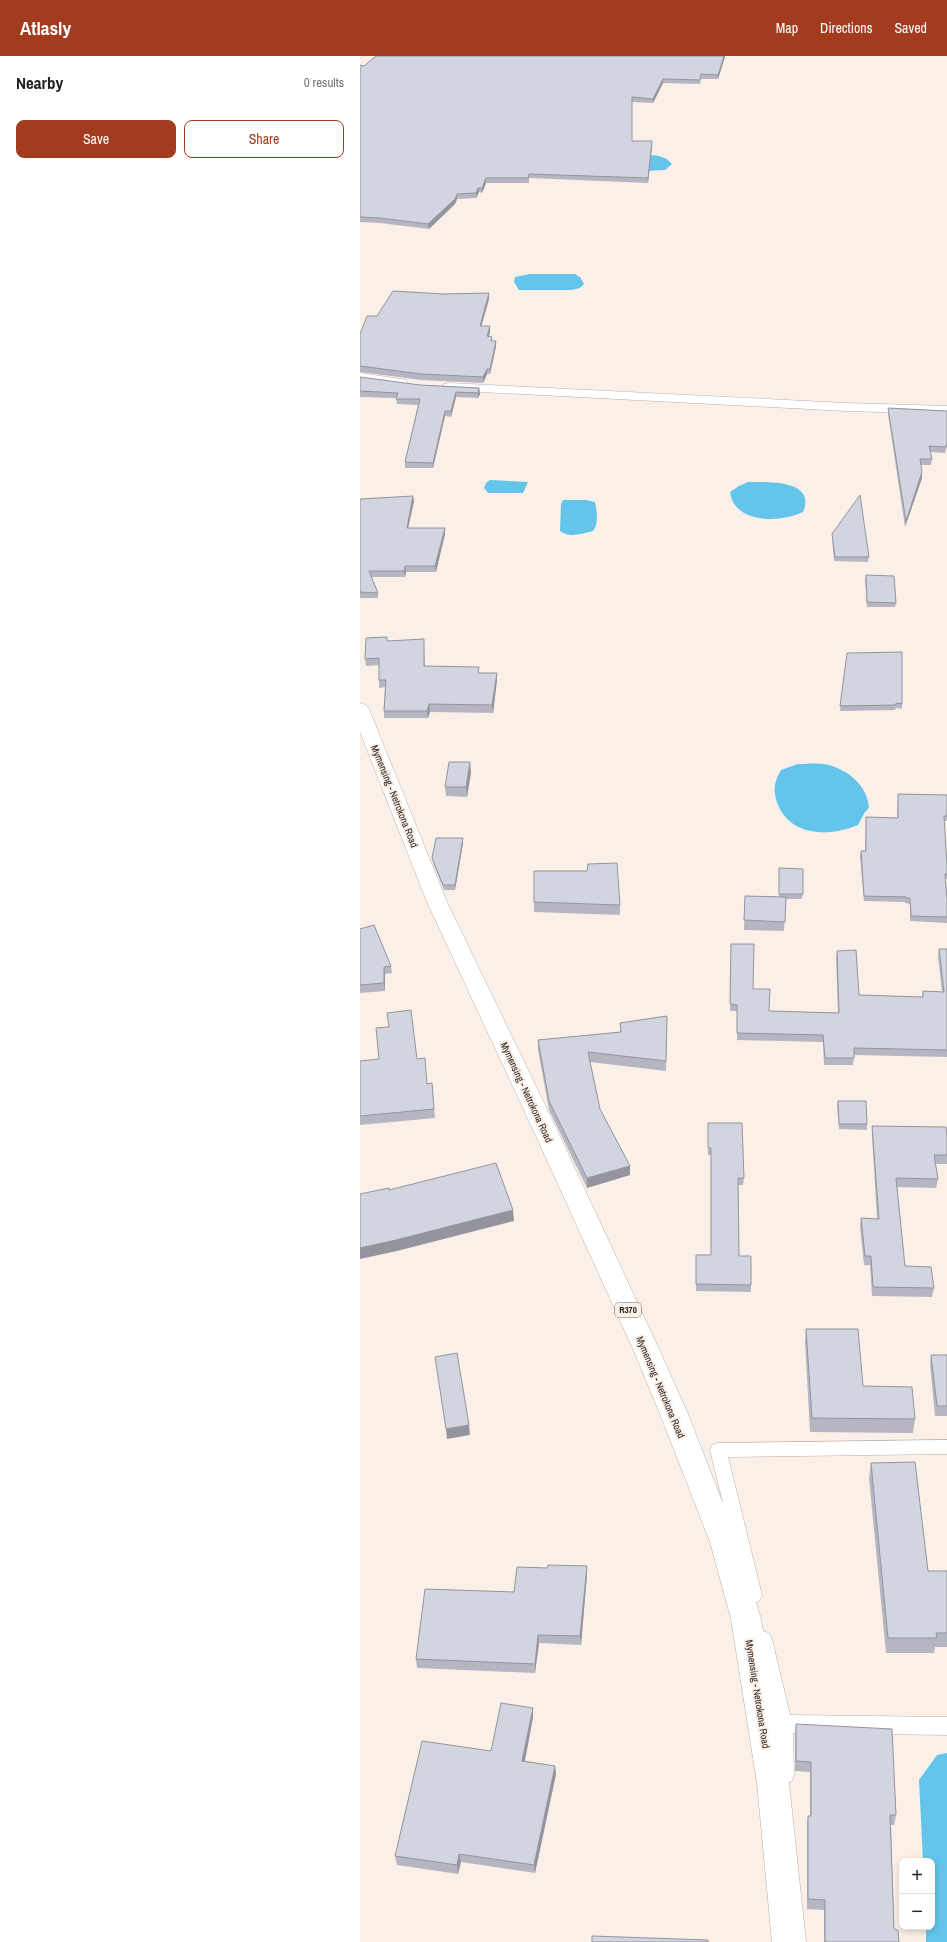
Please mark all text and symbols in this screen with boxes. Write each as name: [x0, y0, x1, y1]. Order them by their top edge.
text: Atlasly: [20, 15, 71, 41]
text: Map: [776, 19, 798, 37]
text: Directions: [820, 19, 872, 37]
text: Saved: [894, 19, 927, 37]
text: Nearby: [16, 71, 63, 94]
text: 0 results: [304, 74, 344, 91]
button: Save: [16, 120, 176, 158]
button: Share: [184, 120, 344, 158]
street label: Mymensing - Netrokona Road: [368, 743, 421, 849]
street label: Mymensing - Netrokona Road: [498, 1040, 556, 1145]
road number: R370: [615, 1303, 641, 1317]
street label: Mymensing - Netrokona Road: [633, 1334, 688, 1440]
street label: Mymensing - Netrokona Road: [743, 1639, 772, 1749]
map controls: [899, 1858, 935, 1930]
button: +: [899, 1858, 935, 1894]
button: −: [899, 1894, 935, 1930]

